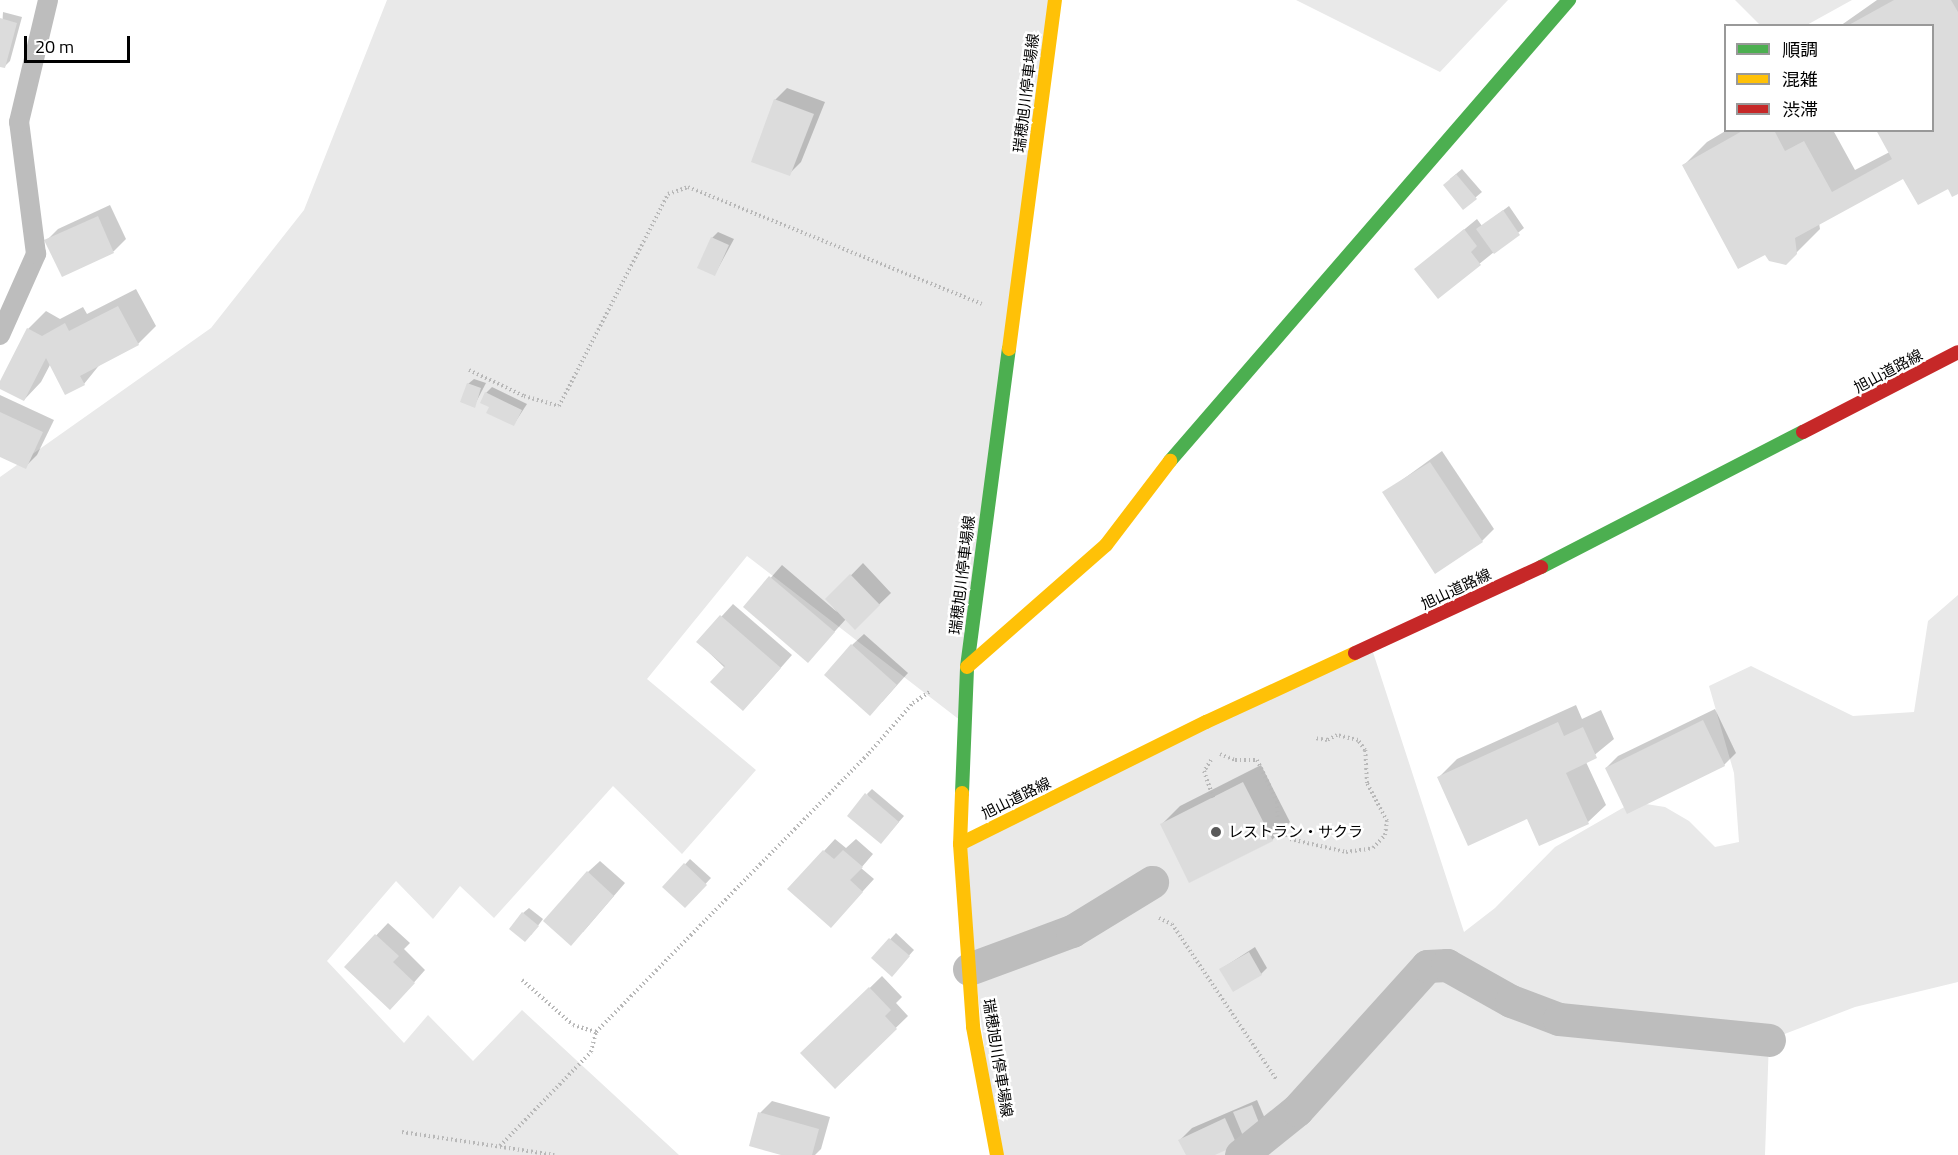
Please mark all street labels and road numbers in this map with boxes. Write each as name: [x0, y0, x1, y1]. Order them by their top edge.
street label: 瑞穂旭川停車場線: [1010, 32, 1042, 154]
street label: 旭山道路線: [1851, 345, 1925, 397]
street label: 瑞穂旭川停車場線: [946, 514, 978, 636]
street label: 旭山道路線: [1418, 565, 1494, 613]
street label: 旭山道路線: [978, 773, 1054, 823]
street label: 瑞穂旭川停車場線: [980, 997, 1016, 1119]

